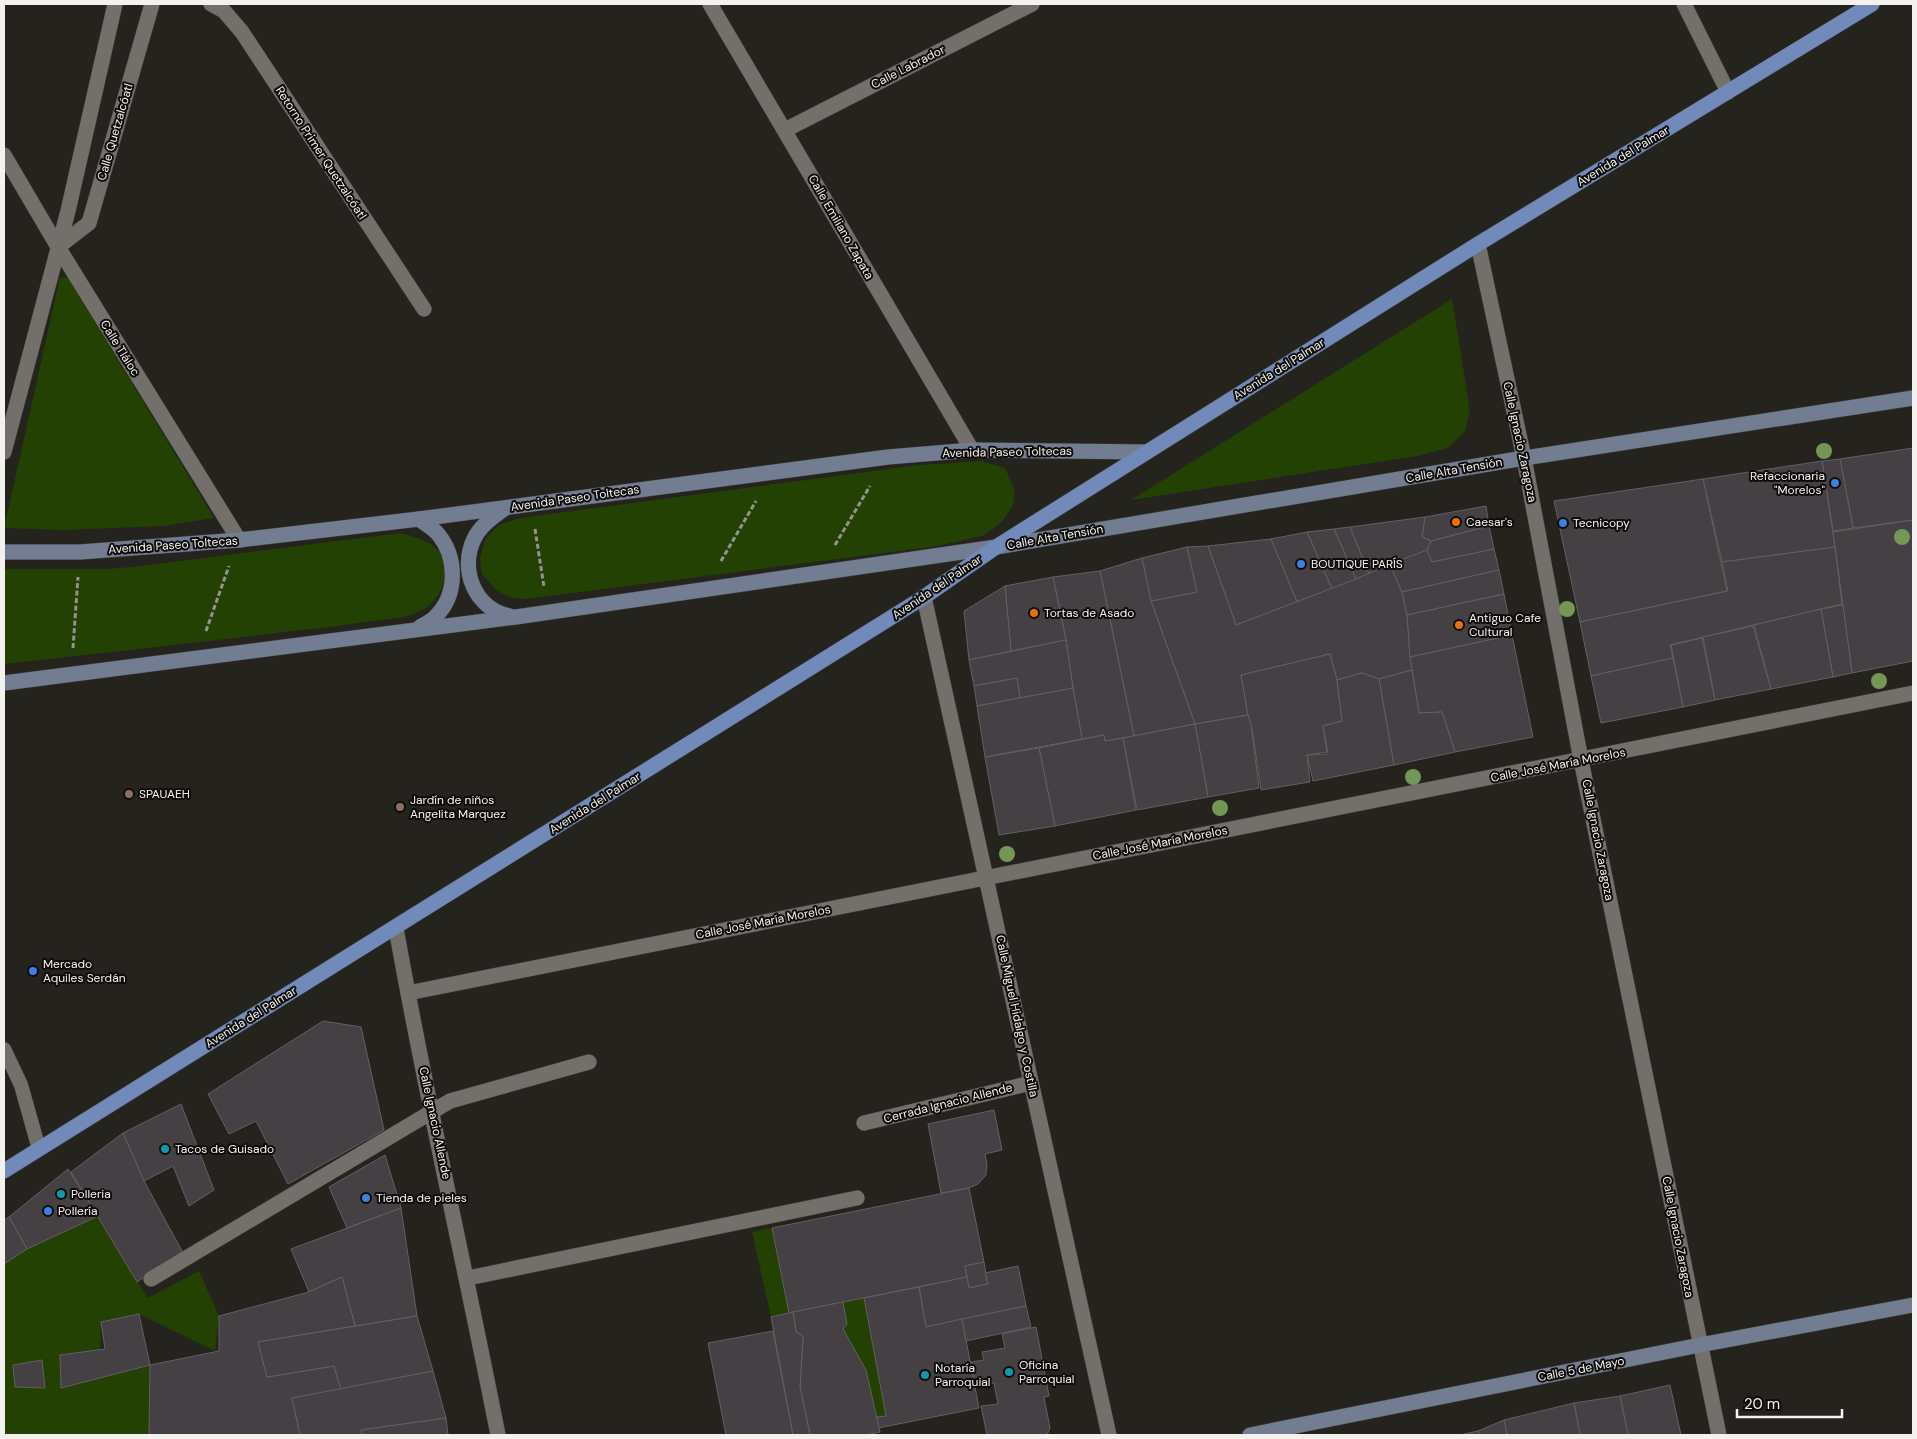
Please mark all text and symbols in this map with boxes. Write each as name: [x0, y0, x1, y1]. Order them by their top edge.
street label: Calle Labrador: [868, 41, 948, 92]
street label: Calle Quetzalcóatl: [93, 82, 137, 182]
street label: Retorno Primer Quetzalcóatl: [272, 83, 370, 223]
street label: Avenida del Palmar: [1574, 122, 1673, 190]
street label: Calle Emiliano Zapata: [805, 172, 877, 282]
street label: Calle Tláloc: [96, 317, 144, 379]
street label: Avenida del Palmar: [1230, 334, 1328, 404]
street label: Calle Ignacio Zaragoza: [1499, 380, 1541, 504]
street label: Avenida Paseo Toltecas: [942, 443, 1072, 461]
street label: Calle Alta Tensión: [1404, 454, 1504, 486]
place label: Refaccionaria "Morelos": [1750, 468, 1825, 498]
marker: Refaccionaria "Morelos": [1829, 477, 1841, 489]
street label: Avenida Paseo Toltecas: [510, 481, 640, 515]
place label: Caesar's: [1466, 514, 1513, 530]
place label: Tecnicopy: [1573, 515, 1630, 531]
marker: Caesar's: [1450, 516, 1462, 528]
marker: Tecnicopy: [1557, 517, 1569, 529]
street label: Calle Alta Tensión: [1005, 521, 1105, 553]
street label: Avenida Paseo Toltecas: [108, 532, 238, 558]
street label: Avenida del Palmar: [889, 551, 985, 623]
place label: BOUTIQUE PARÍS: [1311, 556, 1403, 572]
marker: BOUTIQUE PARÍS: [1295, 558, 1307, 570]
place label: Tortas de Asado: [1044, 605, 1134, 621]
marker: Tortas de Asado: [1028, 607, 1040, 619]
place label: Antiguo Cafe Cultural: [1469, 610, 1541, 640]
marker: Antiguo Cafe Cultural: [1453, 619, 1465, 631]
street label: Calle José María Morelos: [1489, 744, 1627, 786]
street label: Avenida del Palmar: [546, 768, 644, 838]
street label: Calle Ignacio Zaragoza: [1578, 778, 1618, 902]
place label: SPAUAEH: [139, 786, 190, 802]
marker: SPAUAEH: [123, 788, 135, 800]
place label: Jardín de niños Angelita Marquez: [410, 792, 506, 822]
marker: Jardín de niños Angelita Marquez: [394, 801, 406, 813]
street label: Calle José María Morelos: [1091, 822, 1229, 864]
street label: Calle José María Morelos: [694, 901, 832, 943]
street label: Calle Miguel Hidalgo y Costilla: [992, 934, 1042, 1098]
place label: Mercado Aquiles Serdán: [43, 956, 126, 986]
marker: Mercado Aquiles Serdán: [27, 965, 39, 977]
street label: Avenida del Palmar: [202, 982, 300, 1052]
street label: Calle Ignacio Allende: [415, 1065, 455, 1181]
street label: Cerrada Ignacio Allende: [882, 1079, 1014, 1127]
place label: Tacos de Guisado: [175, 1141, 274, 1157]
marker: Tacos de Guisado: [159, 1143, 171, 1155]
street label: Calle Ignacio Zaragoza: [1658, 1175, 1698, 1299]
place label: Polleria: [71, 1186, 111, 1202]
marker: Polleria: [55, 1188, 67, 1200]
place label: Tienda de pieles: [376, 1190, 467, 1206]
marker: Tienda de pieles: [360, 1192, 372, 1204]
place label: Pollería: [58, 1203, 98, 1219]
marker: Pollería: [42, 1205, 54, 1217]
street label: Calle 5 de Mayo: [1536, 1353, 1626, 1385]
place label: Oficina Parroquial: [1019, 1357, 1074, 1387]
place label: Notaría Parroquial: [935, 1360, 990, 1390]
marker: Oficina Parroquial: [1003, 1366, 1015, 1378]
marker: Notaría Parroquial: [919, 1369, 931, 1381]
scale bar: [1737, 1386, 1842, 1418]
text: 20 m: [1744, 1394, 1780, 1414]

